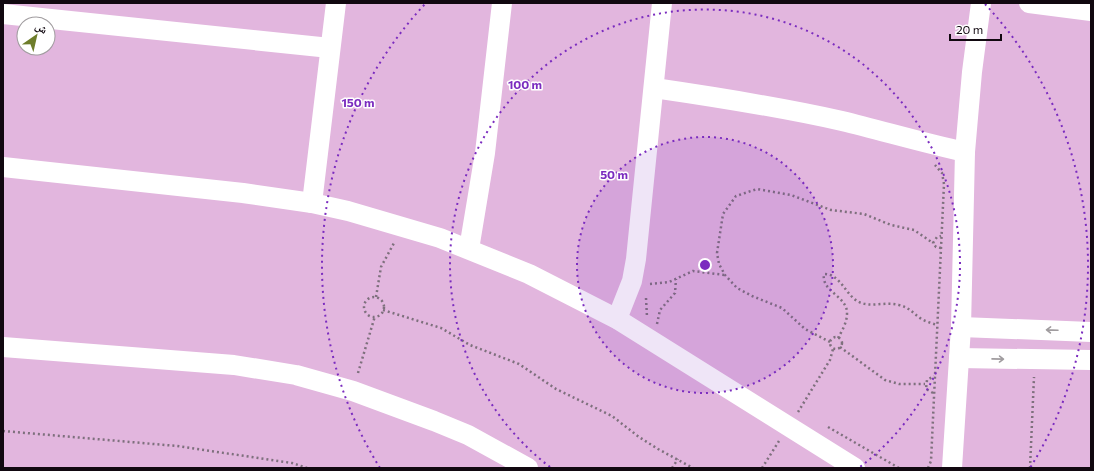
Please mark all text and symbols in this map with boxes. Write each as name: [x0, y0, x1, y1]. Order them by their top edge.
north arrow: [16, 16, 56, 56]
scale bar: [950, 16, 1001, 42]
text: ش: [32, 19, 51, 38]
text: 20 m: [956, 22, 983, 36]
text: 100 m: [508, 77, 542, 91]
text: 150 m: [341, 95, 375, 109]
text: 50 m: [600, 167, 628, 181]
centre of rings: [698, 258, 712, 272]
one-way arrow: [1046, 327, 1059, 334]
one-way arrow: [991, 355, 1004, 362]

